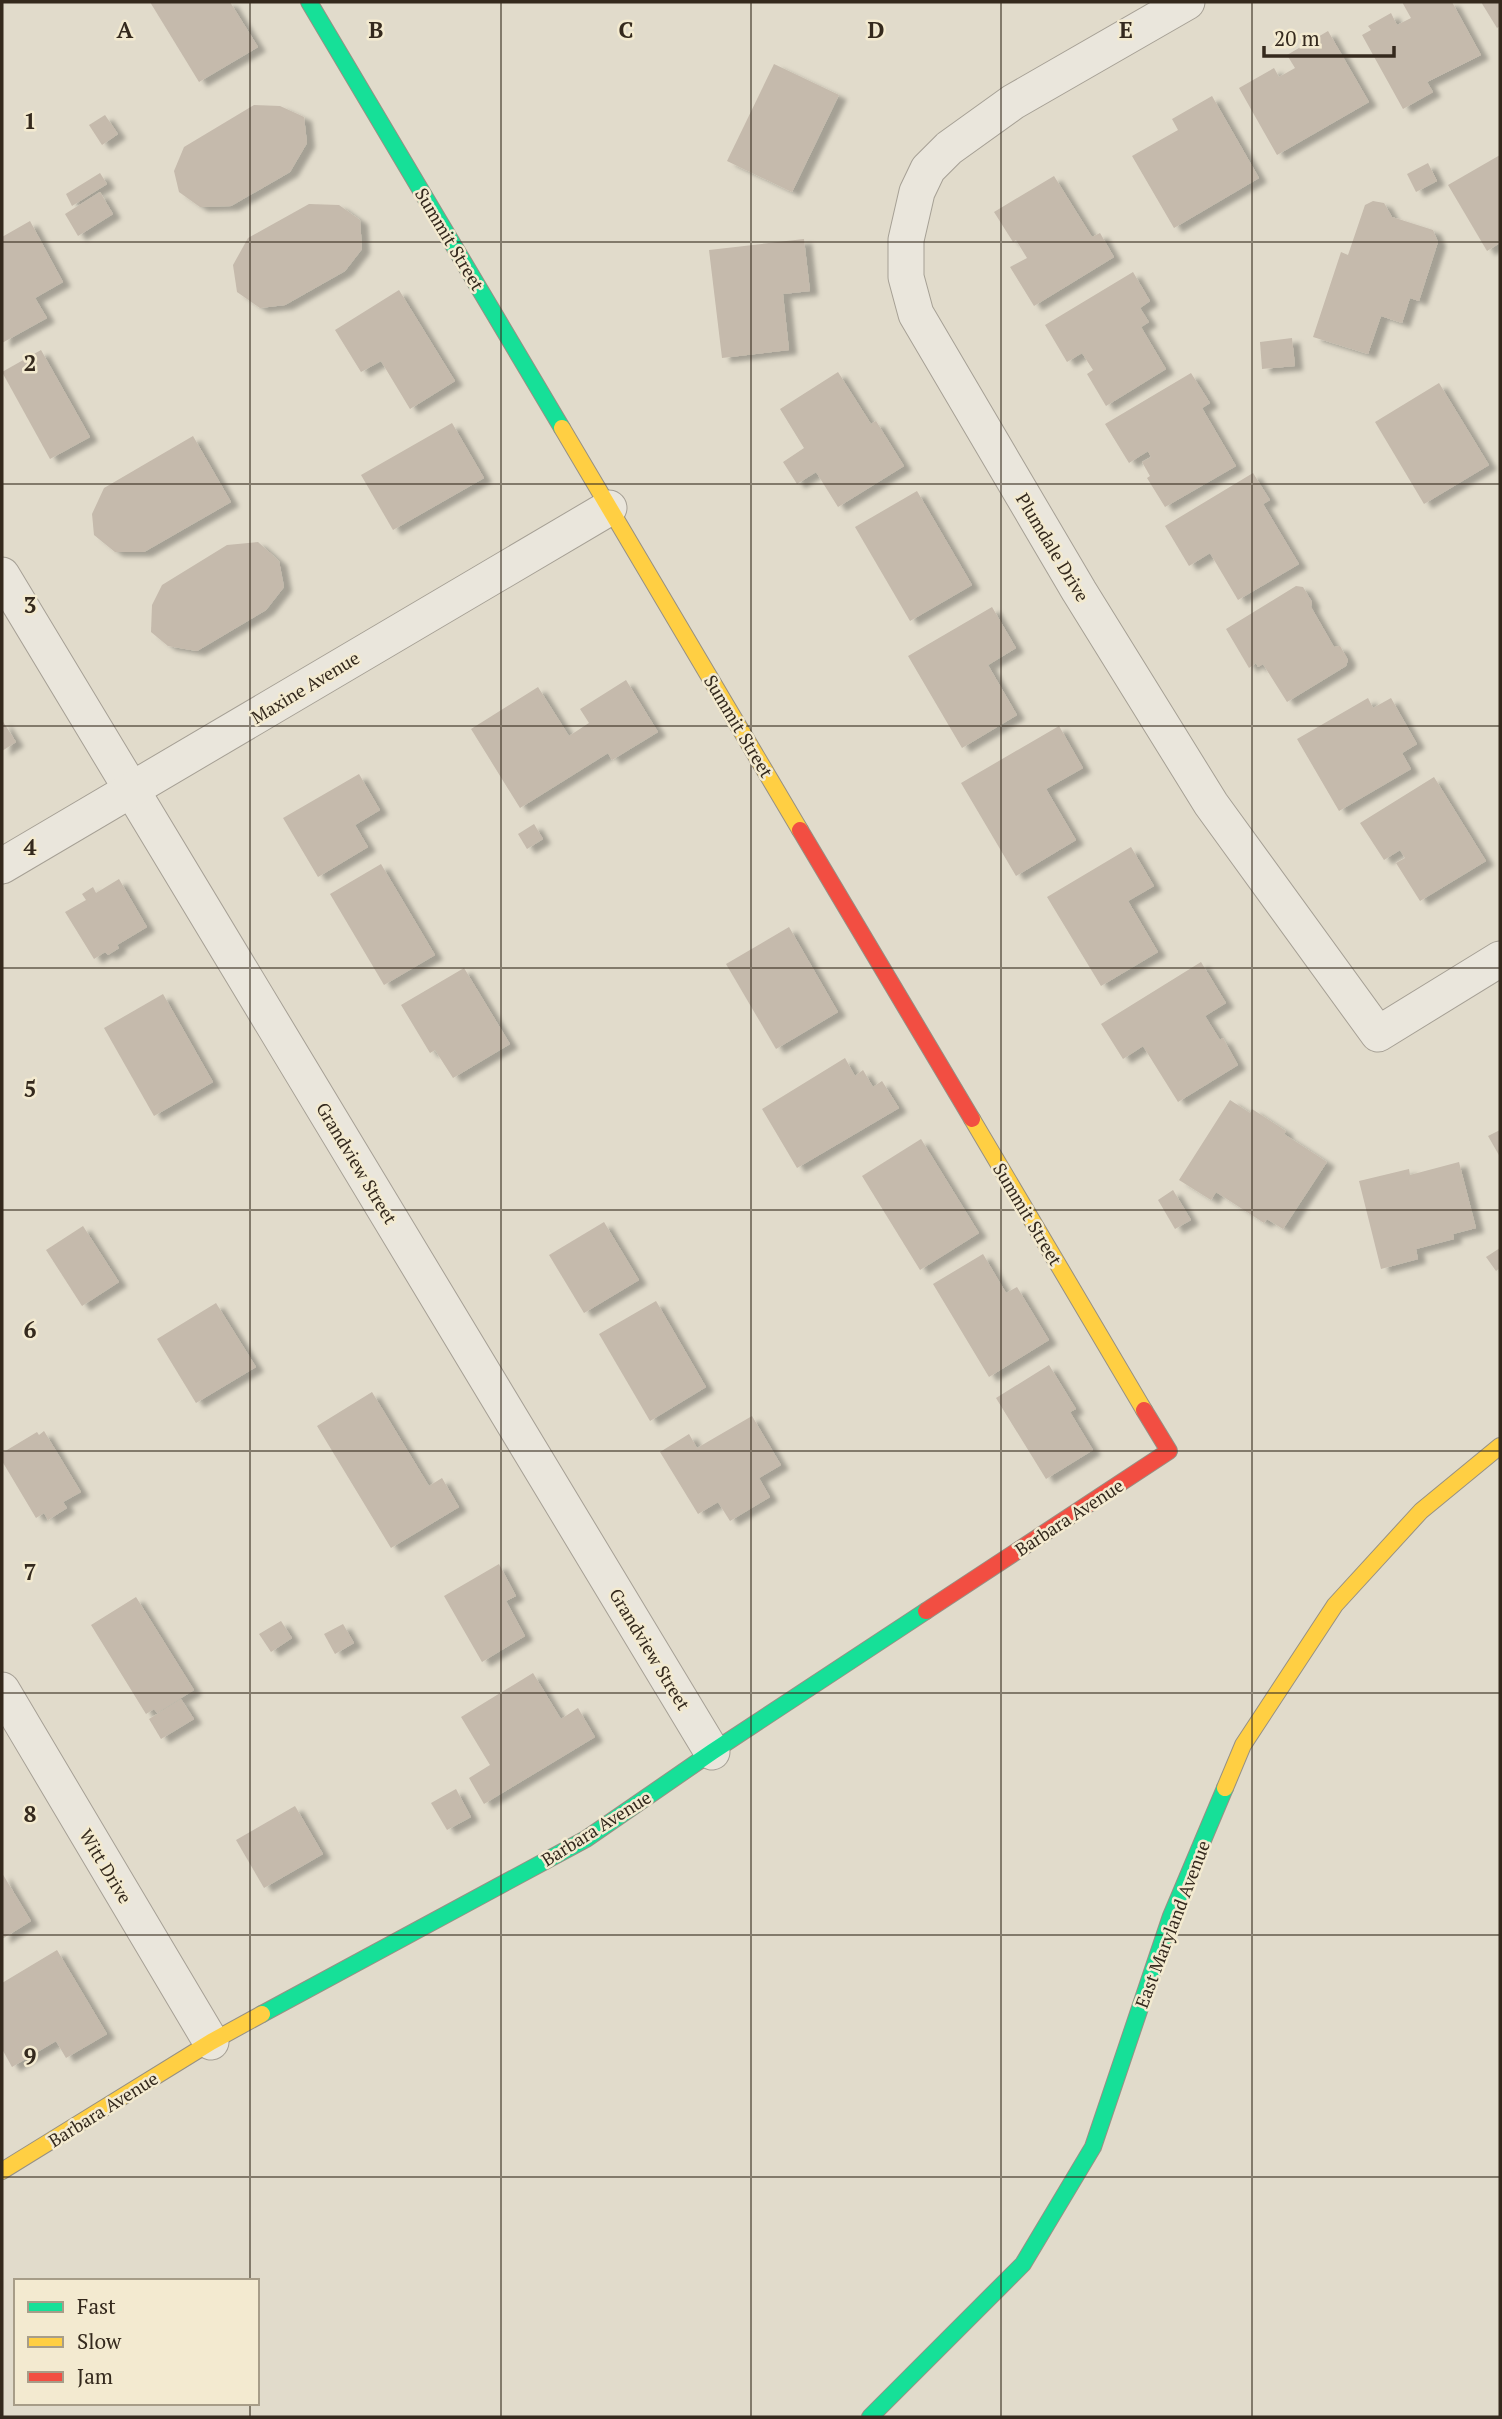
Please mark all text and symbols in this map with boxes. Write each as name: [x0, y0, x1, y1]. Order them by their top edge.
text: A: [117, 14, 134, 45]
text: B: [369, 14, 384, 45]
text: C: [619, 14, 634, 45]
text: D: [868, 14, 885, 45]
text: E: [1119, 14, 1133, 45]
scale bar: [1264, 14, 1394, 58]
text: 20 m: [1274, 24, 1320, 52]
text: 1: [24, 105, 37, 136]
street label: Summit Street: [410, 183, 490, 295]
text: 2: [24, 347, 37, 378]
street label: Plumdale Drive: [1011, 488, 1095, 606]
text: 3: [24, 589, 37, 620]
street label: Maxine Avenue: [246, 645, 364, 729]
street label: Summit Street: [699, 670, 779, 782]
text: 4: [24, 831, 37, 862]
text: 5: [24, 1073, 37, 1104]
street label: Grandview Street: [311, 1098, 403, 1229]
street label: Summit Street: [988, 1158, 1068, 1270]
text: 6: [24, 1314, 37, 1345]
street label: Barbara Avenue: [1010, 1473, 1128, 1561]
text: 7: [24, 1556, 37, 1587]
street label: Grandview Street: [604, 1584, 696, 1715]
street label: Barbara Avenue: [537, 1785, 655, 1871]
text: 8: [24, 1798, 37, 1829]
street label: Witt Drive: [74, 1824, 138, 1908]
street label: East Maryland Avenue: [1129, 1837, 1215, 2011]
text: 9: [24, 2040, 37, 2071]
street label: Barbara Avenue: [44, 2066, 162, 2152]
legend: [14, 2279, 259, 2405]
text: Fast: [77, 2292, 116, 2320]
text: Slow: [77, 2327, 122, 2355]
text: Jam: [77, 2362, 113, 2390]

